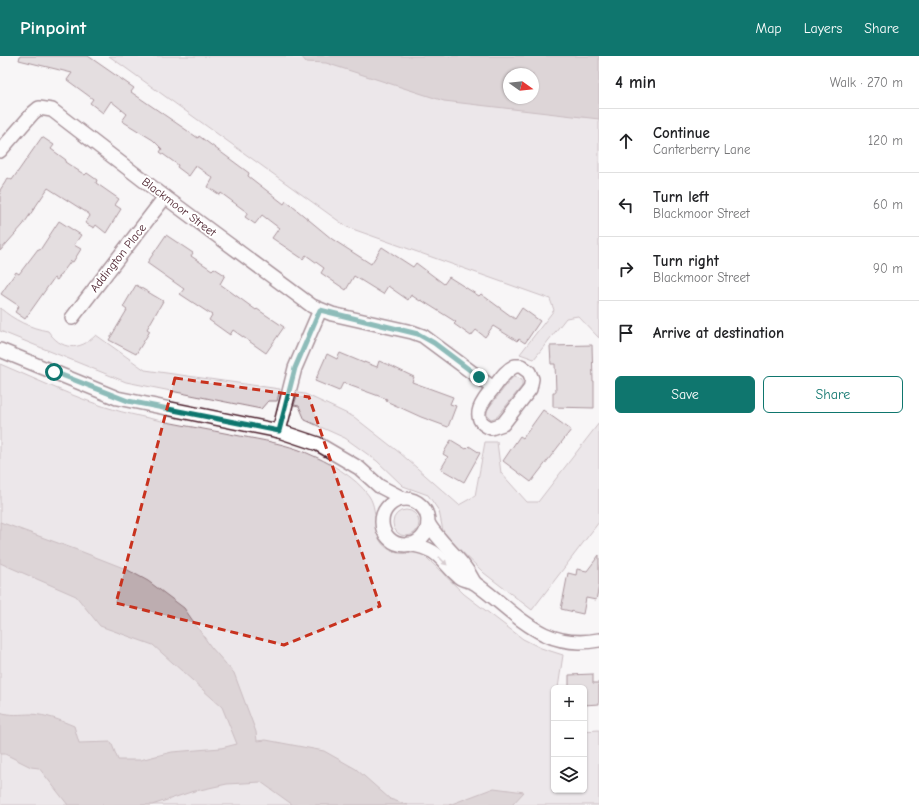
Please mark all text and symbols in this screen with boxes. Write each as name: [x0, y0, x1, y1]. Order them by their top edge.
text: Pinpoint: [20, 17, 86, 39]
text: Map: [755, 20, 782, 37]
text: Layers: [804, 20, 842, 37]
text: Share: [864, 20, 899, 37]
north arrow: [503, 68, 539, 104]
text: 4 min: [615, 73, 656, 92]
text: Walk · 270 m: [830, 75, 903, 90]
text: Continue: [653, 124, 710, 142]
icon: ahead: [615, 130, 637, 152]
text: 120 m: [868, 133, 903, 148]
text: Canterberry Lane: [653, 142, 751, 157]
street label: Blackmoor Street: [139, 175, 219, 240]
text: Turn left: [653, 188, 709, 206]
icon: left: [615, 194, 637, 216]
text: 60 m: [873, 197, 903, 212]
text: Blackmoor Street: [653, 206, 750, 221]
street label: Addington Place: [87, 221, 149, 295]
text: Turn right: [653, 252, 719, 270]
icon: right: [615, 258, 637, 280]
text: 90 m: [873, 261, 903, 276]
text: Blackmoor Street: [653, 270, 750, 285]
icon: arrive: [615, 322, 637, 344]
text: Arrive at destination: [653, 324, 784, 342]
route start: [45, 363, 63, 381]
route end: [470, 368, 488, 386]
button: Save: [615, 376, 755, 413]
button: Share: [763, 376, 903, 413]
one-way arrow: [438, 556, 448, 566]
map controls: [551, 685, 587, 793]
button: +: [551, 685, 587, 721]
button: −: [551, 721, 587, 757]
button: layers: [551, 757, 587, 793]

